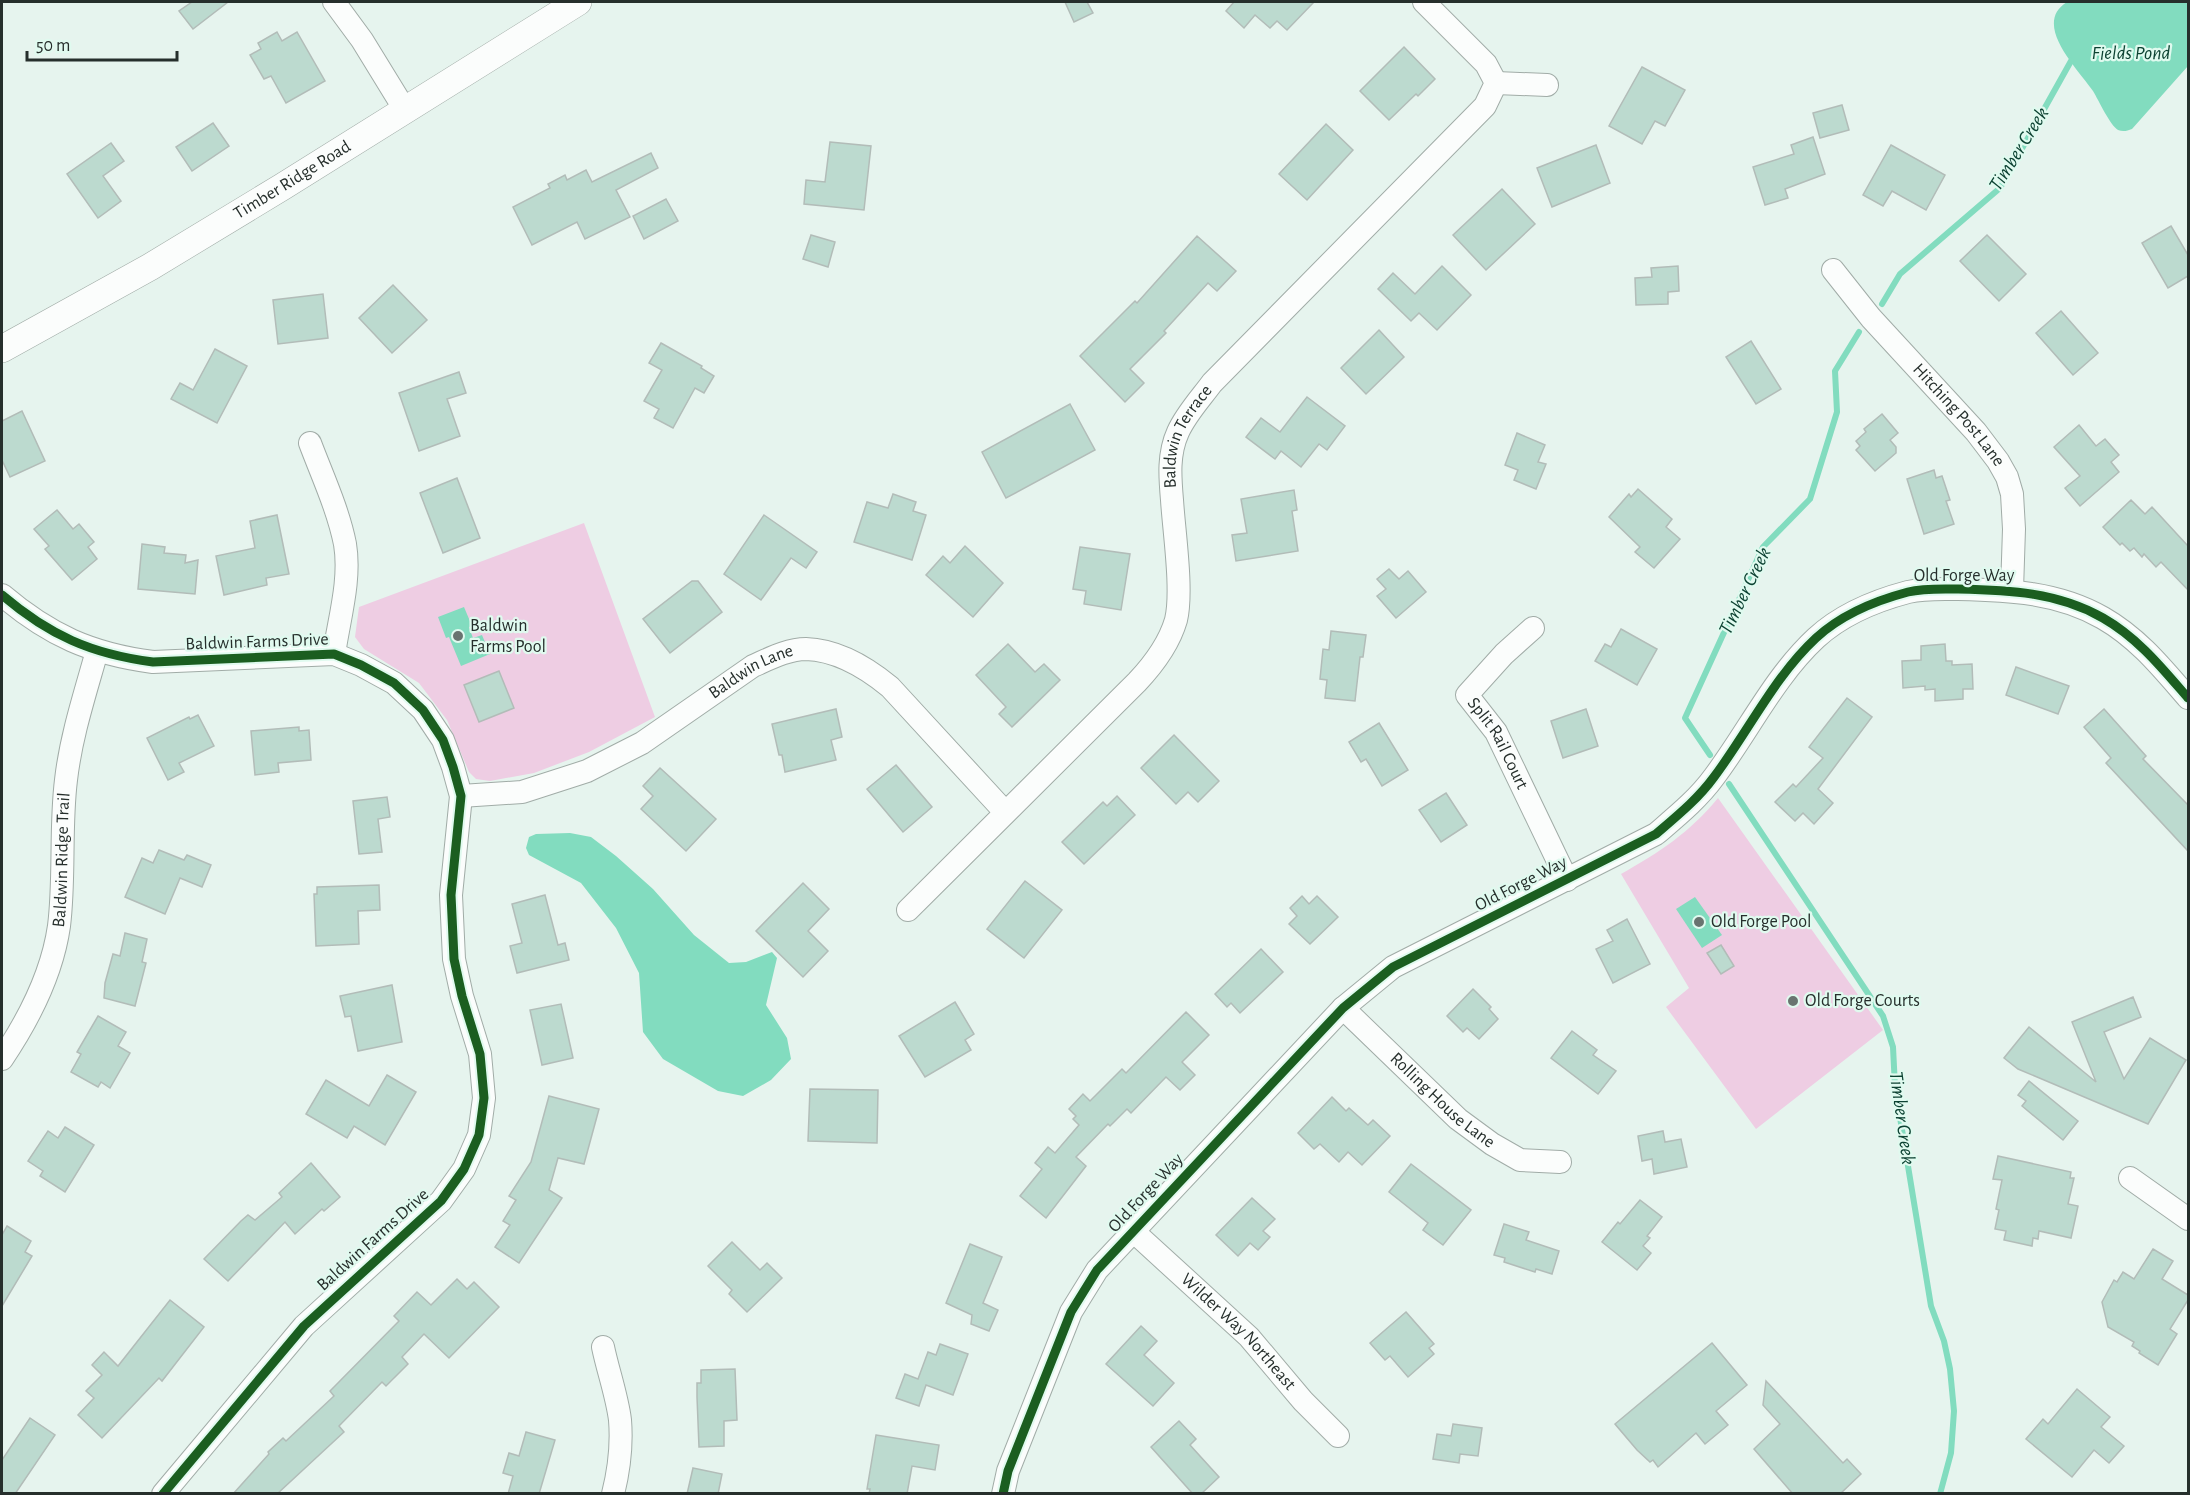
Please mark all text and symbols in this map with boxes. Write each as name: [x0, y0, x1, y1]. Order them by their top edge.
scale bar: [27, 24, 177, 62]
text: 50 m: [36, 37, 70, 55]
water label: Fields Pond: [2092, 43, 2171, 63]
water label: Timber Creek: [1986, 104, 2052, 194]
street label: Timber Ridge Road: [231, 137, 354, 223]
street label: Hitching Post Lane: [1909, 360, 2008, 469]
street label: Baldwin Terrace: [1161, 382, 1216, 489]
water label: Timber Creek: [1715, 544, 1775, 638]
street label: Old Forge Way: [1914, 567, 2015, 585]
place label: Baldwin Farms Pool: [470, 617, 546, 656]
marker: Baldwin Farms Pool: [451, 629, 465, 643]
street label: Baldwin Farms Drive: [185, 631, 329, 653]
street label: Baldwin Lane: [706, 642, 795, 703]
street label: Split Rail Court: [1464, 694, 1531, 792]
street label: Baldwin Ridge Trail: [50, 792, 74, 928]
street label: Old Forge Way: [1472, 853, 1570, 915]
place label: Old Forge Pool: [1711, 913, 1812, 931]
marker: Old Forge Pool: [1692, 915, 1706, 929]
place label: Old Forge Courts: [1805, 992, 1920, 1010]
marker: Old Forge Courts: [1786, 994, 1800, 1008]
street label: Rolling House Lane: [1386, 1050, 1498, 1152]
water label: Timber Creek: [1886, 1070, 1918, 1166]
street label: Old Forge Way: [1105, 1150, 1187, 1236]
street label: Baldwin Farms Drive: [314, 1185, 432, 1295]
street label: Wilder Way Northeast: [1177, 1270, 1299, 1394]

